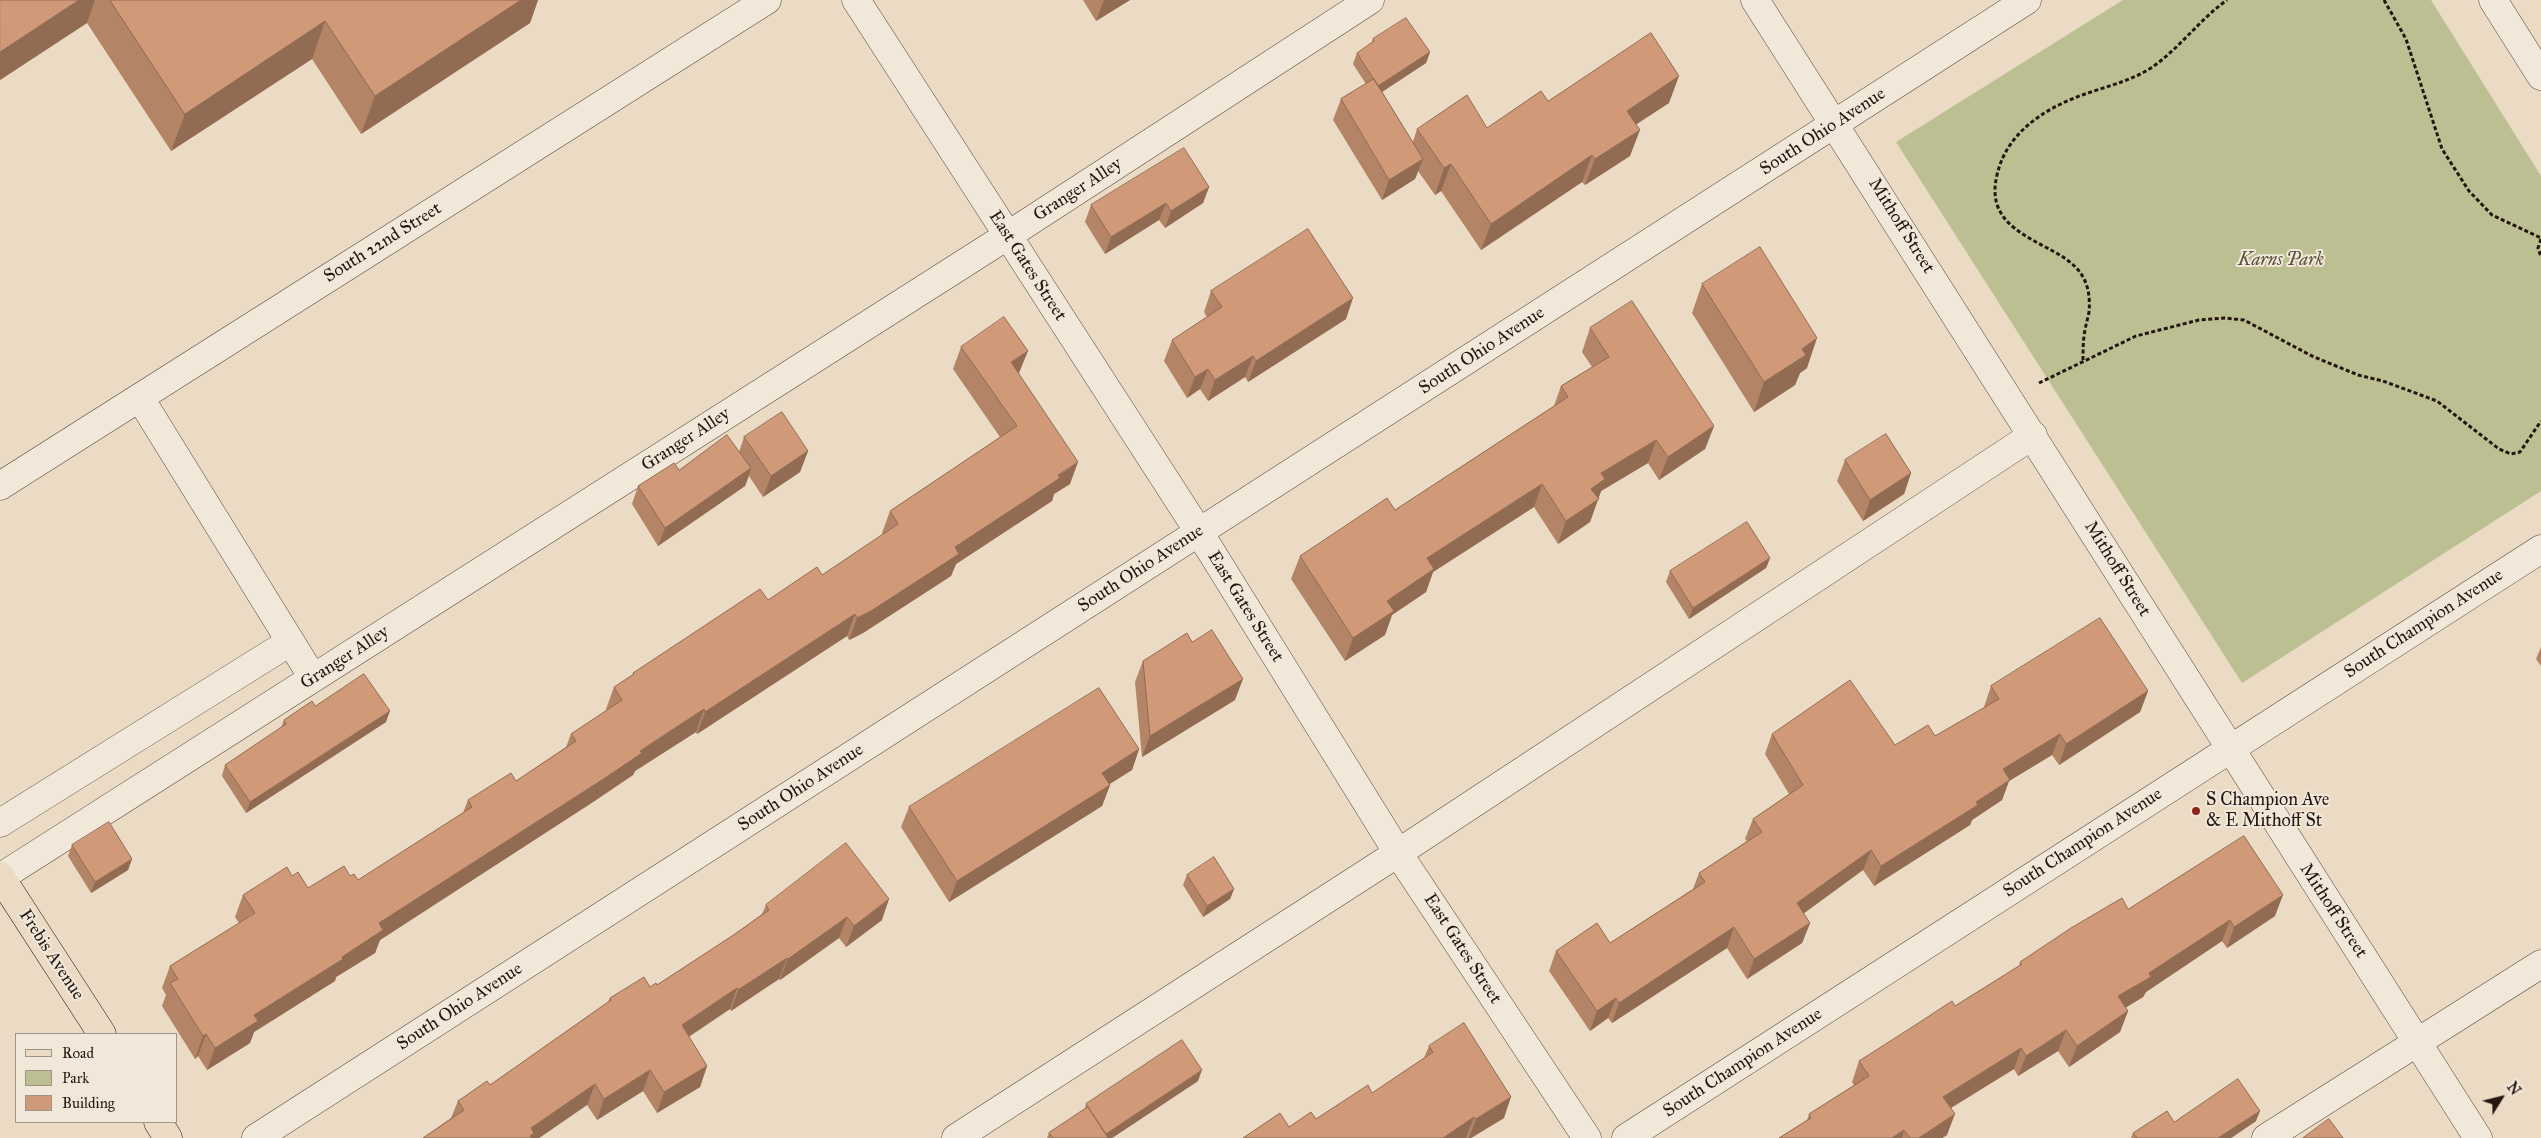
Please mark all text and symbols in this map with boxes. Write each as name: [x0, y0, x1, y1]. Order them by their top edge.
street label: South Ohio Avenue: [1756, 83, 1890, 181]
street label: Granger Alley: [1030, 153, 1126, 227]
street label: Mithoff Street: [1863, 174, 1939, 278]
street label: South 22nd Street: [320, 198, 446, 288]
street label: East Gates Street: [983, 207, 1071, 325]
park label: Karns Park: [2238, 250, 2324, 272]
street label: South Ohio Avenue: [1415, 302, 1549, 400]
street label: Granger Alley: [638, 403, 734, 477]
street label: Mithoff Street: [2079, 517, 2155, 621]
street label: South Ohio Avenue: [1074, 520, 1208, 618]
street label: East Gates Street: [1202, 547, 1288, 667]
street label: South Champion Avenue: [2340, 565, 2508, 683]
street label: Granger Alley: [297, 621, 393, 695]
street label: South Ohio Avenue: [734, 739, 868, 837]
street label: South Champion Avenue: [1999, 784, 2167, 902]
place label: S Champion Ave & E Mithoff St: [2206, 790, 2329, 832]
marker: S Champion Ave & E Mithoff St: [2190, 805, 2202, 817]
street label: Mithoff Street: [2294, 860, 2372, 962]
street label: East Gates Street: [1418, 890, 1506, 1008]
street label: Frebis Avenue: [14, 906, 88, 1004]
street label: South Ohio Avenue: [393, 958, 527, 1056]
street label: South Champion Avenue: [1659, 1004, 1827, 1122]
legend: [15, 1033, 178, 1123]
text: Road: [62, 1044, 94, 1062]
text: Park: [62, 1069, 89, 1087]
north arrow: [2476, 1073, 2526, 1123]
text: N: [2503, 1079, 2524, 1099]
text: Building: [62, 1094, 115, 1112]

